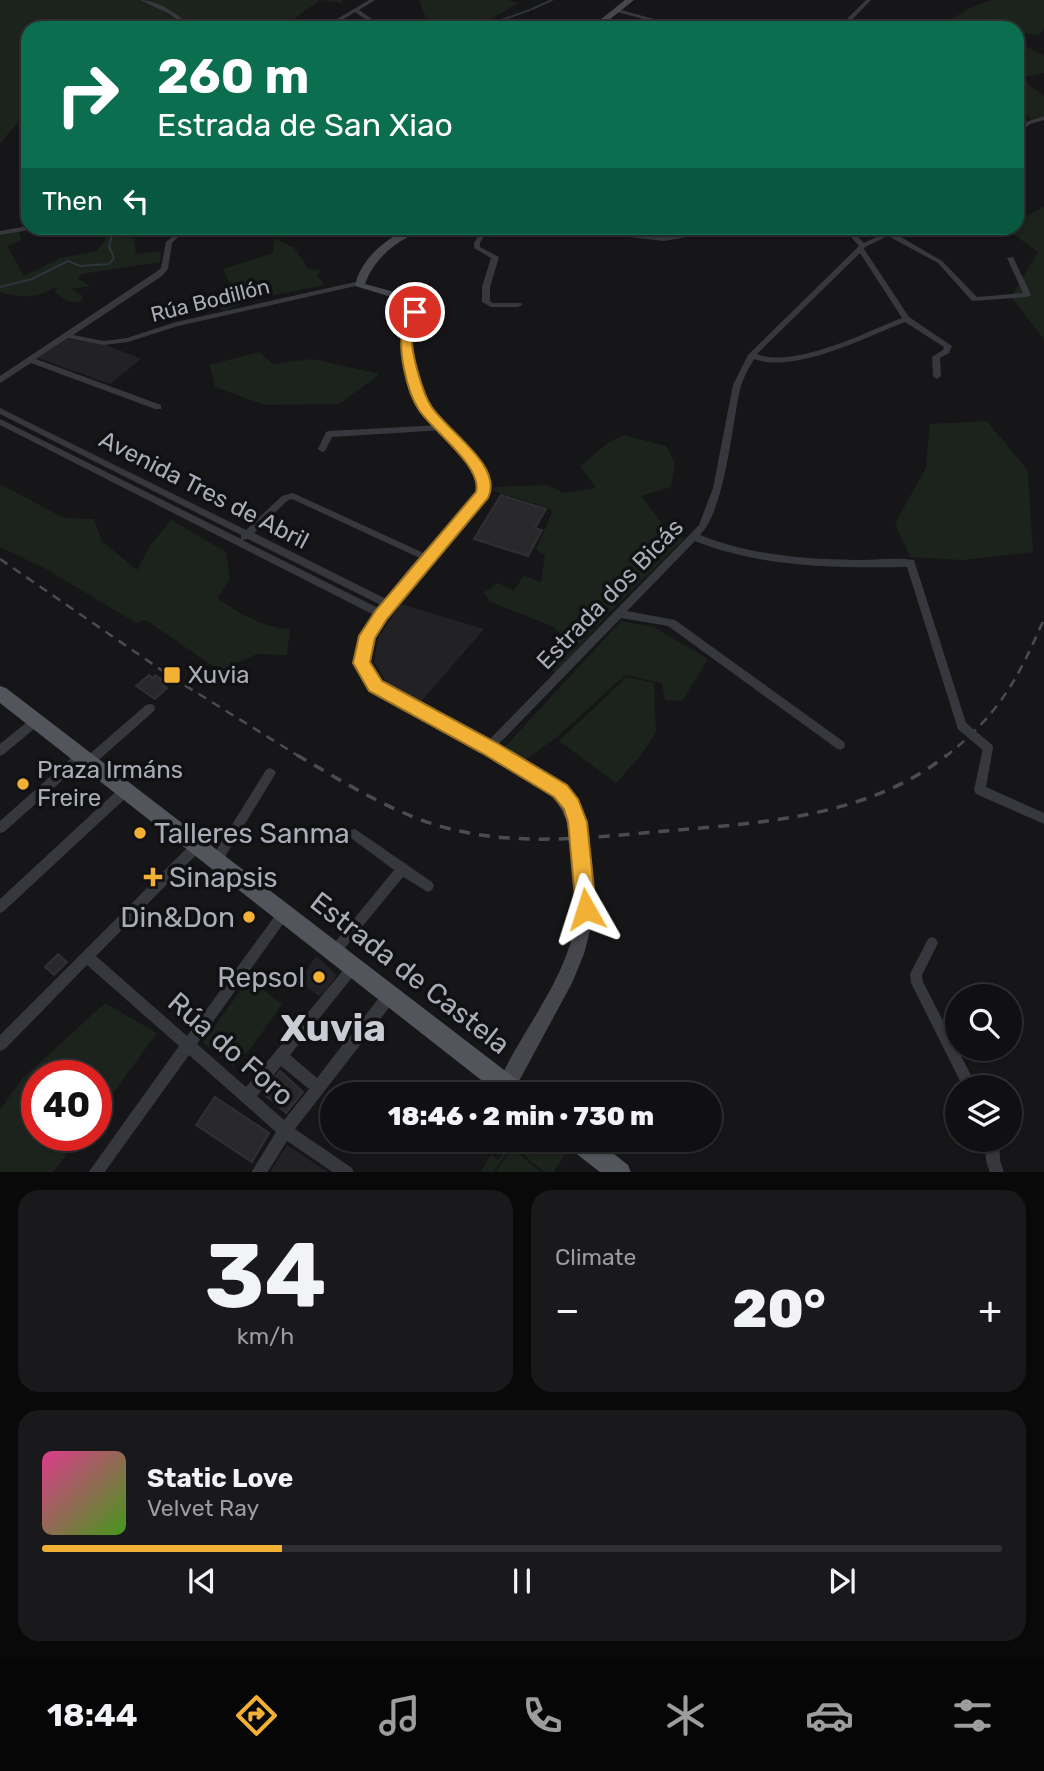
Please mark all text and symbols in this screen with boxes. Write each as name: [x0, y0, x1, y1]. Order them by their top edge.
text: 260 m: [157, 47, 309, 105]
icon: right: [42, 49, 133, 140]
text: Estrada de San Xiao: [157, 106, 453, 144]
icon: left: [117, 182, 155, 220]
text: Then: [42, 186, 103, 217]
street label: Rúa Bodillón: [148, 273, 272, 327]
pin: [385, 282, 445, 342]
icon: arrive: [396, 293, 434, 331]
street label: Avenida Tres de Abril: [95, 425, 313, 555]
street label: Estrada dos Bicás: [531, 513, 689, 675]
place label: Xuvia: [188, 661, 250, 689]
marker: Xuvia: [162, 665, 182, 685]
place label: Praza Irmáns Freire: [37, 756, 183, 812]
marker: Praza Irmáns Freire: [15, 776, 31, 792]
place label: Talleres Sanma: [154, 817, 350, 850]
marker: Talleres Sanma: [132, 825, 148, 841]
place label: Sinapsis: [169, 861, 278, 894]
marker: Sinapsis: [143, 867, 163, 887]
position arrow: [549, 872, 623, 946]
street label: Estrada de Castela: [304, 885, 516, 1061]
place label: Din&Don: [120, 901, 235, 934]
marker: Din&Don: [241, 909, 257, 925]
place label: Repsol: [217, 961, 305, 994]
marker: Repsol: [311, 969, 327, 985]
map controls: [945, 984, 1022, 1152]
button: search: [945, 984, 1022, 1061]
street label: Rúa do Foro: [161, 985, 301, 1113]
district label: Xuvia: [280, 1005, 386, 1051]
speed limit sign: 40: [21, 1060, 112, 1151]
button: layers: [945, 1075, 1022, 1152]
text: 18:46 · 2 min · 730 m: [388, 1101, 654, 1132]
text: 34: [204, 1222, 327, 1330]
text: Climate: [555, 1243, 636, 1271]
text: 20°: [732, 1278, 826, 1340]
text: −: [555, 1287, 580, 1333]
text: +: [978, 1287, 1002, 1333]
text: km/h: [237, 1322, 294, 1350]
text: Static Love: [147, 1463, 293, 1494]
text: Velvet Ray: [147, 1494, 259, 1522]
icon: previous: [183, 1562, 221, 1600]
icon: pause: [503, 1562, 541, 1600]
icon: next: [823, 1562, 861, 1600]
icon: directions: [232, 1691, 281, 1740]
icon: music: [375, 1691, 424, 1740]
icon: phone: [518, 1691, 567, 1740]
icon: climate: [661, 1691, 710, 1740]
icon: car: [805, 1691, 854, 1740]
icon: filters: [948, 1691, 997, 1740]
text: 18:44: [47, 1696, 138, 1734]

